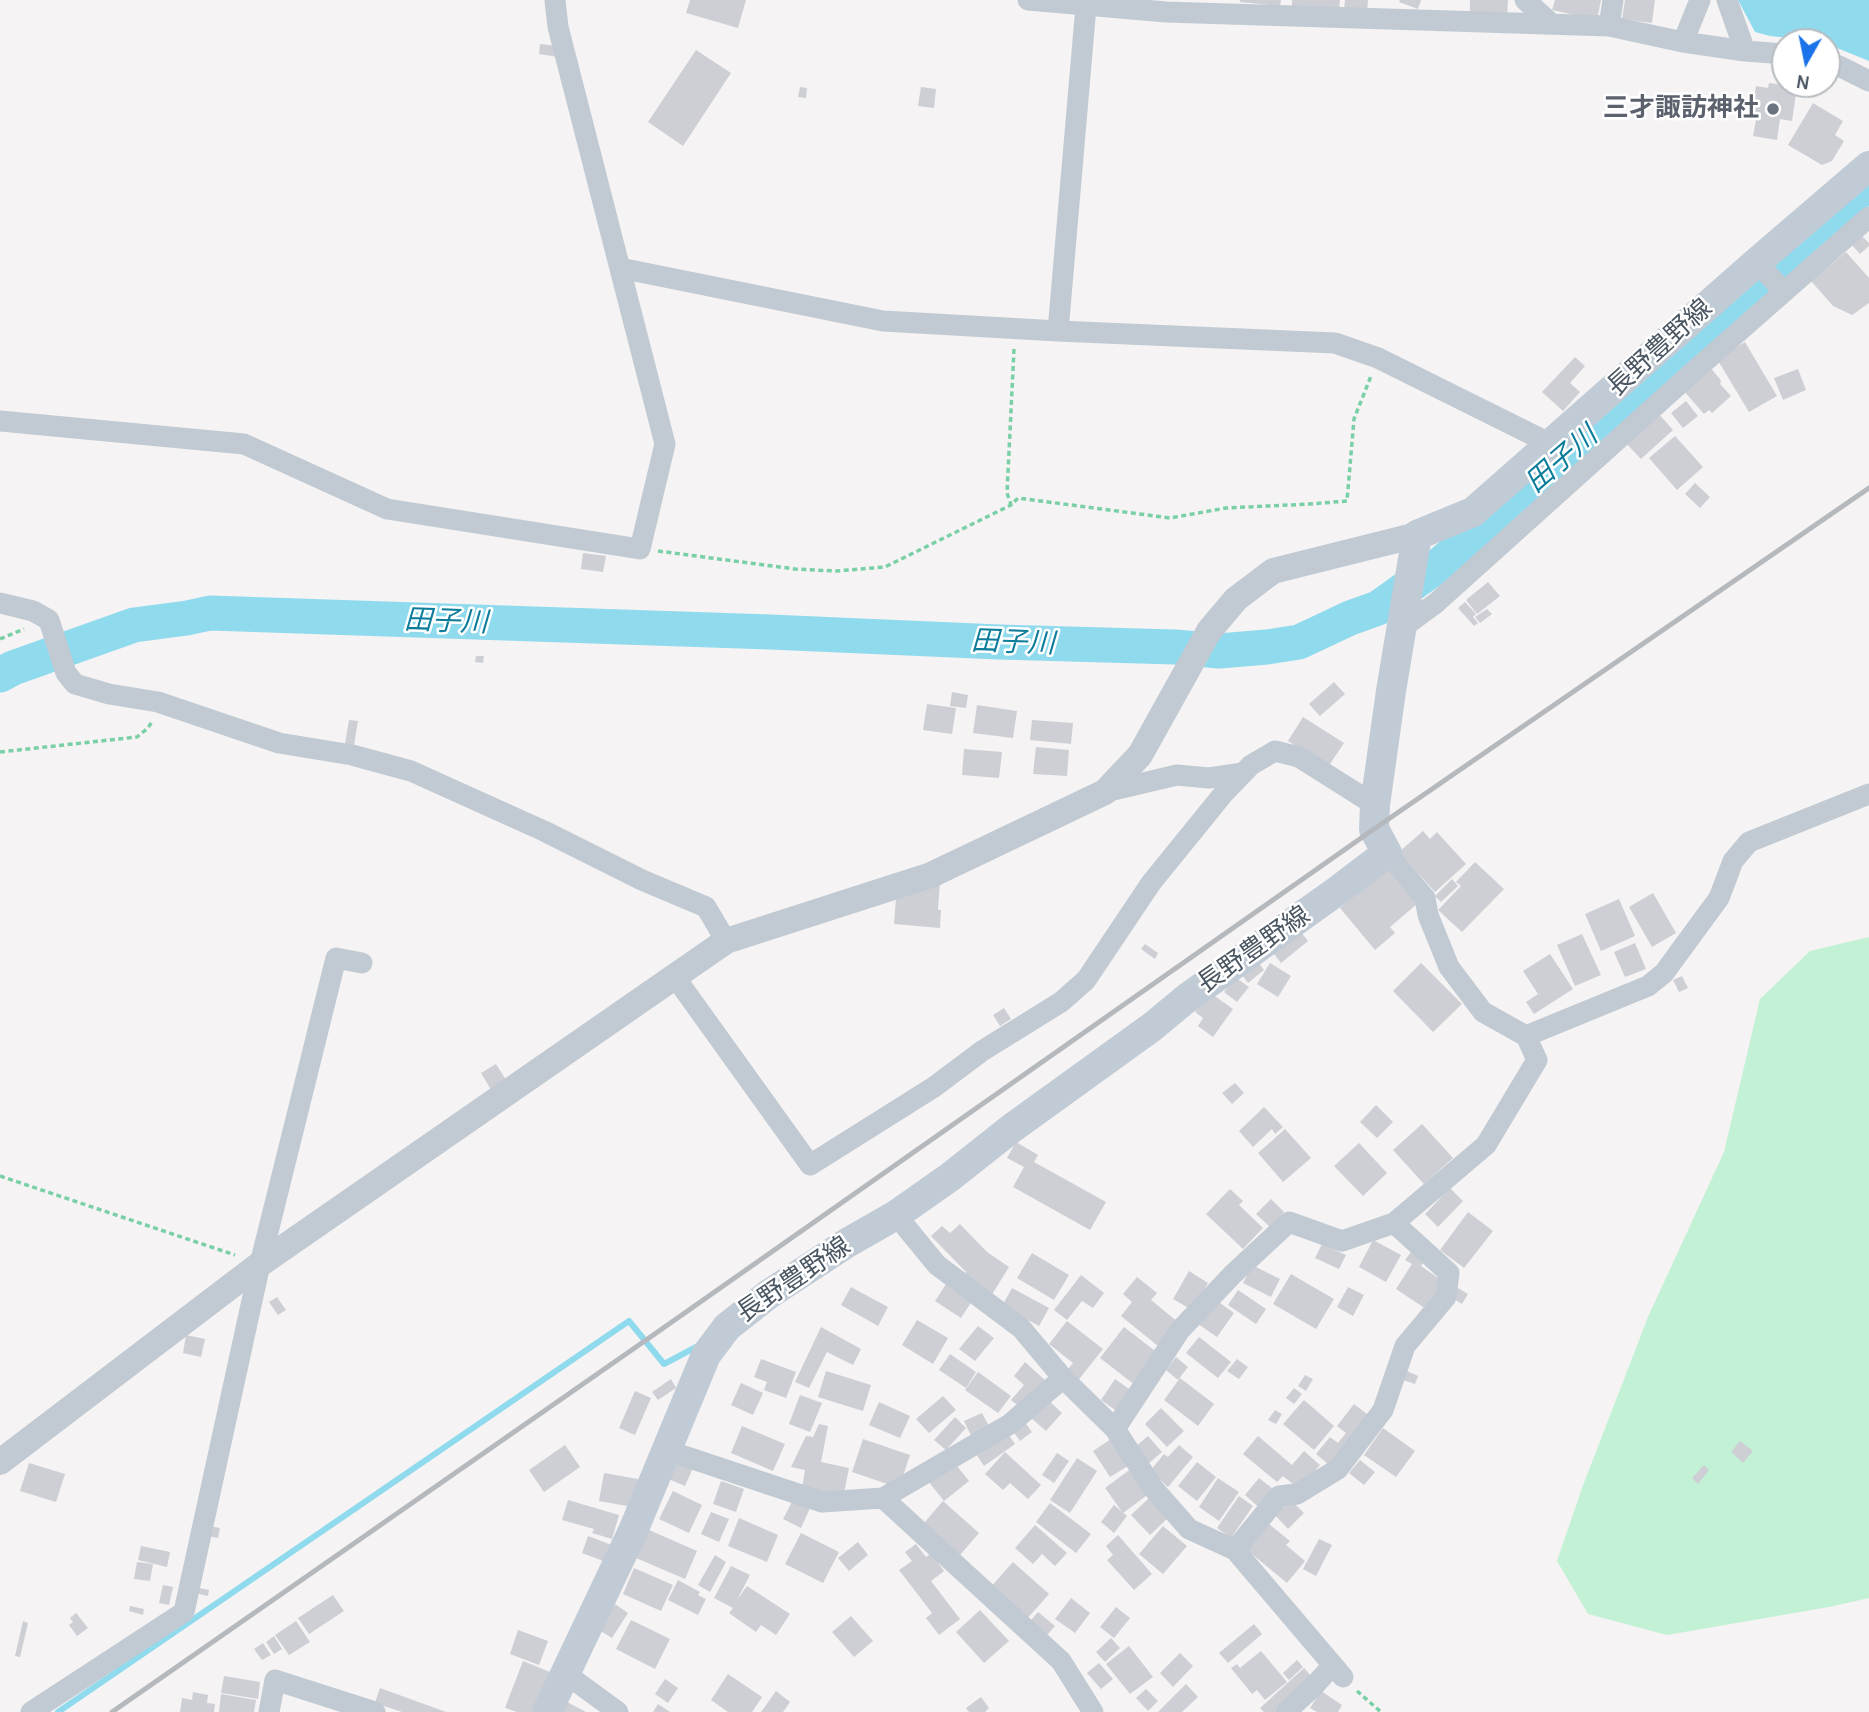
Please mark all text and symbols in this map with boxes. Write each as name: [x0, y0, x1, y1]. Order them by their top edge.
north arrow: [1771, 28, 1841, 98]
text: N: [1795, 70, 1811, 94]
place label: 三才諏訪神社: [1603, 93, 1759, 125]
marker: 三才諏訪神社: [1765, 101, 1781, 117]
street label: 長野豊野線: [1601, 293, 1719, 403]
water label: 田子川: [1519, 420, 1605, 500]
water label: 田子川: [403, 604, 489, 640]
water label: 田子川: [970, 625, 1056, 661]
street label: 長野豊野線: [1192, 900, 1316, 1000]
street label: 長野豊野線: [731, 1231, 857, 1329]

